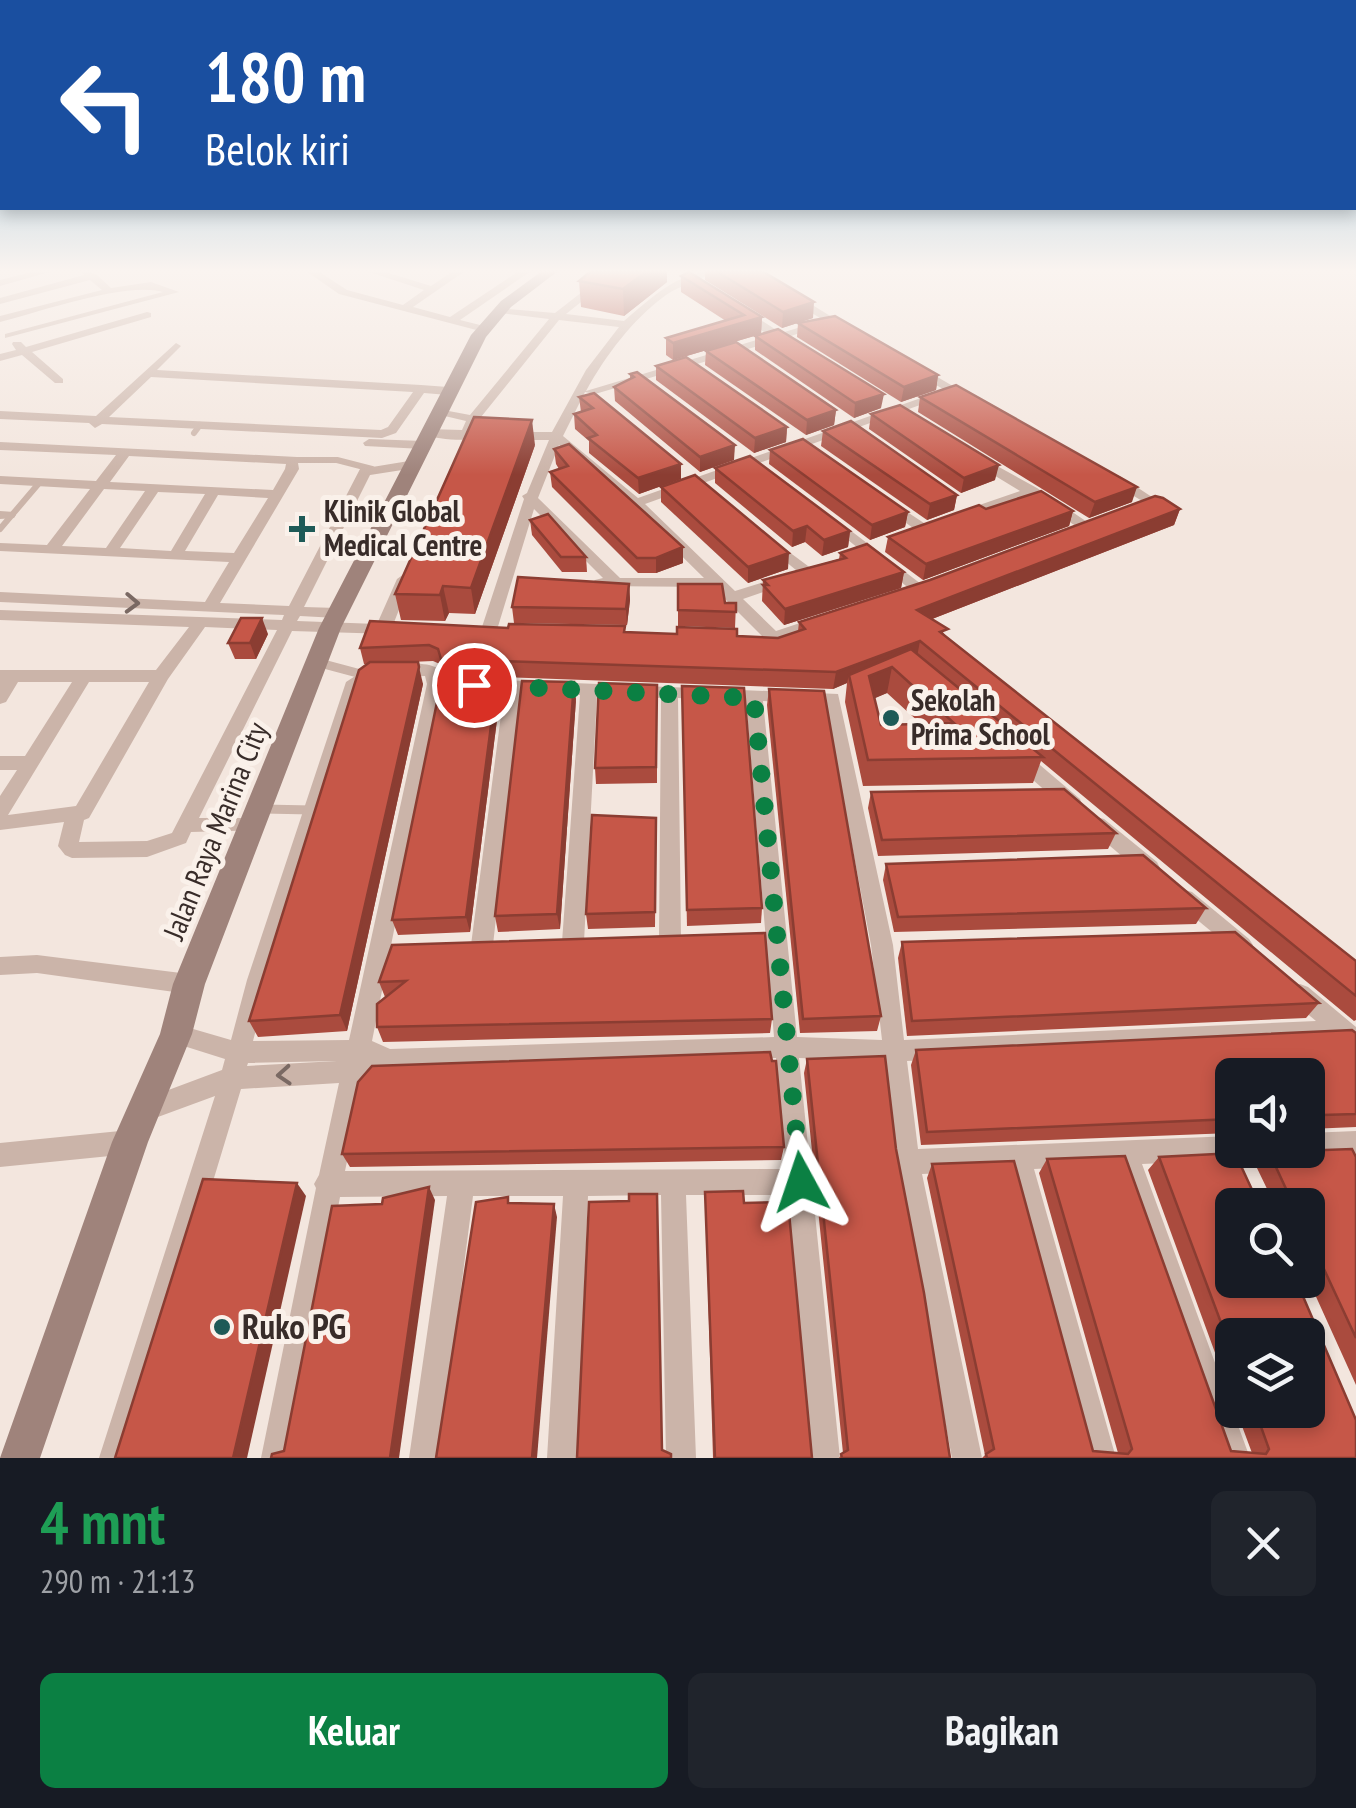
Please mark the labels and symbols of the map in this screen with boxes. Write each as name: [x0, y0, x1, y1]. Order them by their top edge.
place label: Klinik Global Medical Centre: [324, 491, 482, 564]
marker: Klinik Global Medical Centre: [289, 516, 315, 542]
one-way arrow: [125, 592, 141, 613]
pin: [432, 643, 517, 728]
place label: Sekolah Prima School: [911, 680, 1050, 753]
marker: Sekolah Prima School: [880, 707, 902, 729]
street label: Jalan Raya Marina City: [153, 715, 276, 946]
one-way arrow: [276, 1064, 292, 1085]
position arrow: [749, 1130, 853, 1234]
place label: Ruko PG: [242, 1303, 346, 1349]
marker: Ruko PG: [211, 1316, 233, 1338]

